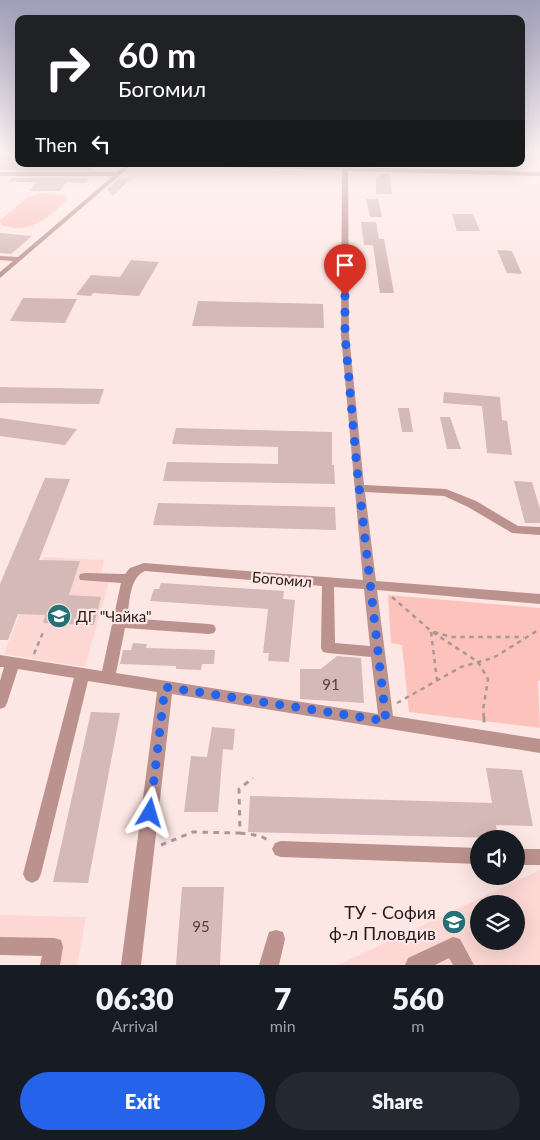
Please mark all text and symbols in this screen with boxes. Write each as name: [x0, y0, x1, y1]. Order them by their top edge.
text: 60 m: [118, 33, 196, 75]
icon: right: [35, 35, 100, 100]
text: Богомил: [118, 75, 206, 102]
icon: left: [87, 130, 115, 158]
text: Then: [35, 133, 77, 156]
pin: [324, 244, 366, 295]
icon: arrive: [331, 251, 359, 279]
street label: Богомил: [251, 567, 313, 591]
school or university icon: ДГ "Чайка": [46, 603, 72, 629]
place label: ДГ "Чайка": [76, 607, 152, 625]
house number: 91: [322, 675, 340, 693]
position arrow: [123, 786, 175, 838]
map controls: [470, 830, 525, 950]
button: sound: [470, 830, 525, 885]
button: layers: [470, 895, 525, 950]
place label: ТУ - София ф-л Пловдив: [329, 901, 436, 944]
school or university icon: ТУ - София ф-л Пловдив: [441, 909, 467, 935]
house number: 95: [192, 917, 210, 935]
text: 06:30: [96, 980, 174, 1016]
text: 7: [274, 980, 291, 1016]
text: 560: [392, 980, 444, 1016]
text: Arrival: [112, 1016, 158, 1035]
text: min: [270, 1016, 296, 1035]
text: m: [411, 1016, 424, 1035]
button: Exit: [20, 1072, 265, 1130]
button: Share: [275, 1072, 520, 1130]

